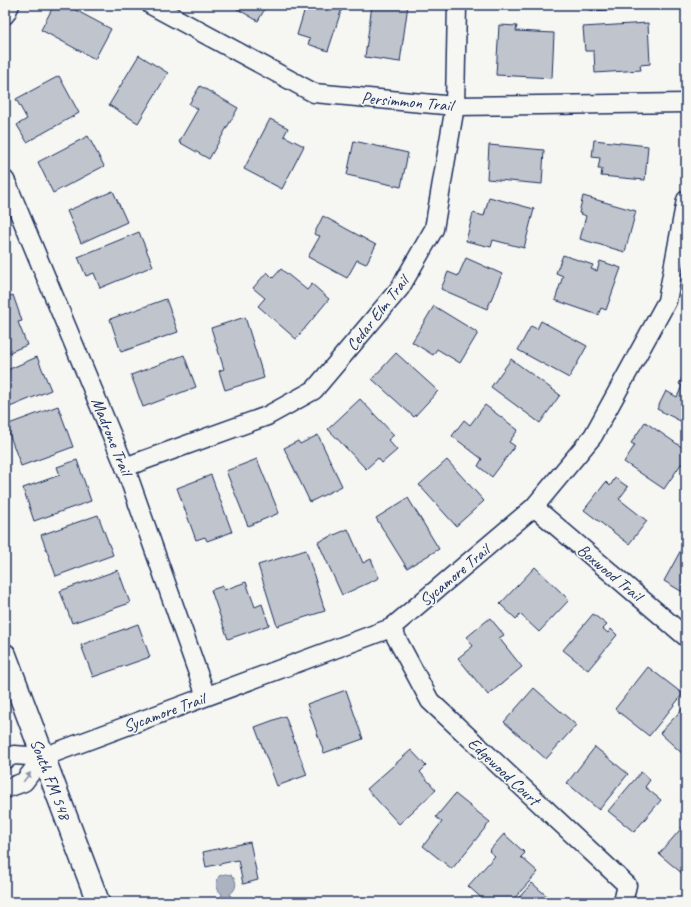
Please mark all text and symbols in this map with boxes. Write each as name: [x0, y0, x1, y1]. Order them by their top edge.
street label: Persimmon Trail: [360, 87, 457, 116]
street label: Cedar Elm Trail: [342, 269, 415, 355]
street label: Madrone Trail: [86, 394, 138, 481]
street label: Sycamore Trail: [415, 538, 496, 611]
street label: Boxwood Trail: [573, 539, 649, 608]
street label: Sycamore Trail: [121, 687, 211, 737]
street label: Edgewood Court: [463, 733, 546, 812]
street label: South FM 548: [26, 736, 76, 825]
one-way arrow: [23, 772, 32, 783]

